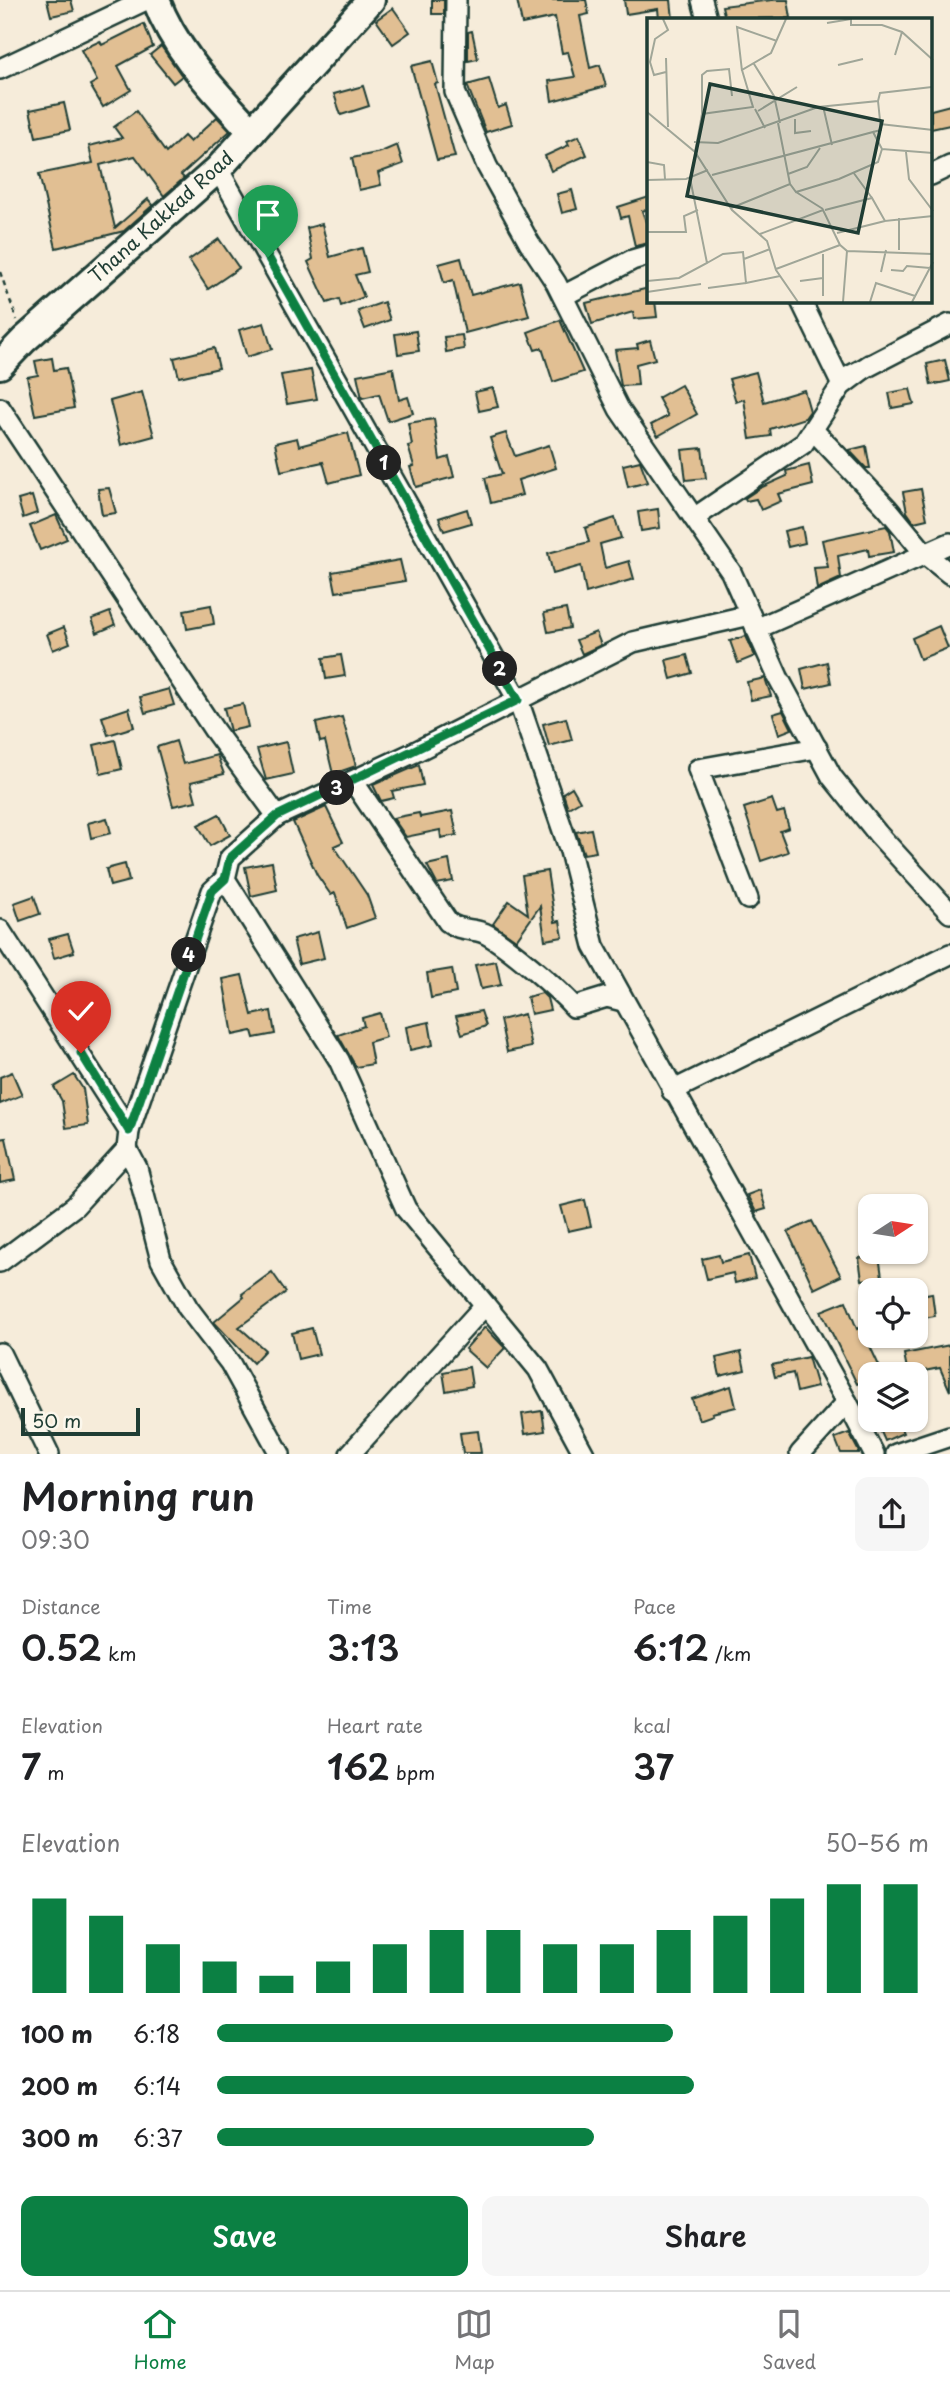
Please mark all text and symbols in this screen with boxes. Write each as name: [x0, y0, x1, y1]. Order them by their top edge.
inset map: [647, 18, 932, 303]
street label: Thana Kakkad Road: [82, 144, 239, 289]
pin: [238, 185, 298, 257]
icon: arrive: [249, 196, 287, 234]
pin: 1: [366, 446, 402, 480]
text: 1: [379, 448, 388, 476]
pin: 2: [482, 652, 518, 686]
text: 2: [493, 654, 506, 682]
pin: 3: [320, 770, 354, 806]
text: 3: [330, 773, 343, 801]
pin: 4: [172, 937, 206, 972]
text: 4: [182, 940, 195, 968]
pin: [51, 981, 111, 1053]
icon: check: [62, 992, 100, 1030]
north arrow: [858, 1194, 928, 1264]
map controls: [858, 1194, 928, 1432]
button: locate: [858, 1278, 928, 1348]
button: layers: [858, 1362, 928, 1432]
scale bar: [21, 1405, 140, 1436]
text: 50 m: [32, 1406, 81, 1434]
text: Morning run: [21, 1467, 255, 1524]
button: share: [855, 1477, 929, 1551]
text: 09:30: [21, 1522, 90, 1557]
text: Distance: [21, 1592, 101, 1620]
text: Time: [327, 1592, 372, 1620]
text: Pace: [633, 1592, 676, 1620]
text: 0.52: [21, 1620, 102, 1673]
text: 3:13: [327, 1620, 400, 1673]
text: 6:12: [633, 1620, 709, 1673]
text: km: [102, 1639, 137, 1667]
text: /km: [709, 1639, 751, 1667]
text: Elevation: [21, 1711, 103, 1739]
text: Heart rate: [327, 1711, 423, 1739]
text: kcal: [633, 1711, 671, 1739]
text: 7: [21, 1739, 41, 1792]
text: 162: [327, 1739, 390, 1792]
text: 37: [633, 1739, 674, 1792]
text: m: [41, 1758, 65, 1786]
text: bpm: [390, 1758, 435, 1786]
text: Elevation: [21, 1825, 120, 1860]
text: 50–56 m: [825, 1825, 929, 1860]
text: 100 m: [21, 2016, 93, 2051]
text: 6:18: [133, 2016, 180, 2051]
text: 200 m: [21, 2068, 98, 2103]
text: 6:14: [133, 2068, 181, 2103]
text: 300 m: [21, 2120, 99, 2155]
text: 6:37: [133, 2120, 183, 2155]
button: Save: [21, 2196, 468, 2276]
button: Share: [482, 2196, 929, 2276]
tab: Home: [134, 2305, 187, 2375]
tab: Map: [454, 2305, 495, 2375]
tab: Saved: [762, 2305, 816, 2375]

